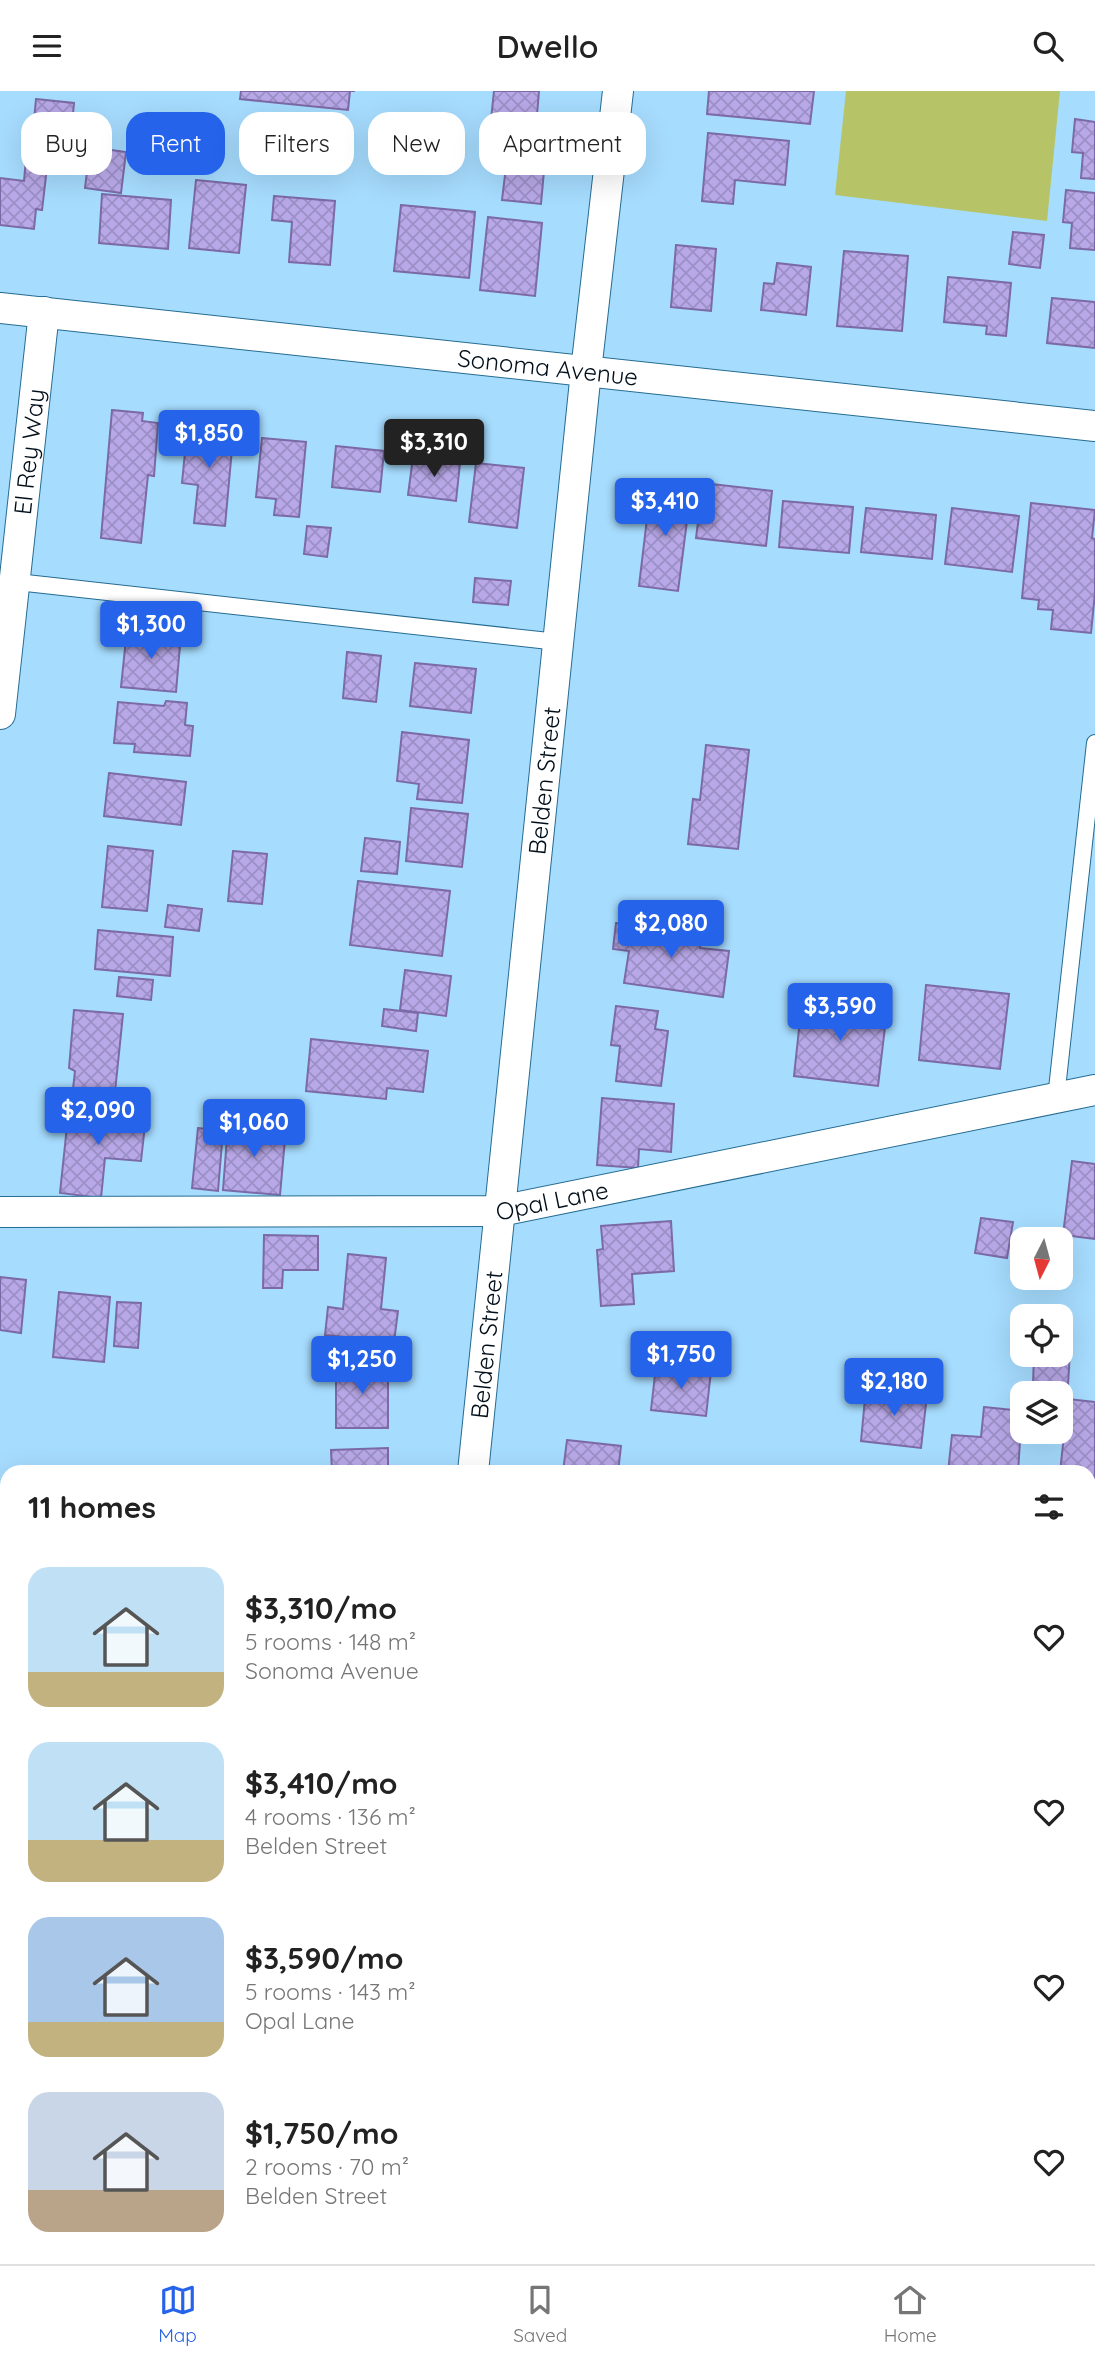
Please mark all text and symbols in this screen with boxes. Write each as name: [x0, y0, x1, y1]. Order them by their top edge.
text: Dwello: [497, 26, 598, 66]
icon: menu: [28, 27, 66, 65]
icon: search: [1029, 27, 1067, 65]
chip: Buy: [21, 112, 112, 175]
chip: Rent: [126, 112, 225, 175]
chip: Filters: [239, 112, 354, 175]
chip: New: [368, 112, 465, 175]
chip: Apartment: [479, 112, 646, 175]
street label: Sonoma Avenue: [456, 342, 640, 392]
street label: El Rey Way: [7, 387, 51, 516]
pin: $1,850: [152, 411, 266, 470]
text: $1,850: [175, 418, 243, 447]
pin: $3,310: [377, 419, 491, 479]
text: $3,310: [400, 427, 468, 456]
pin: $3,410: [608, 479, 722, 538]
text: $3,410: [631, 486, 699, 515]
pin: $1,300: [94, 601, 208, 661]
text: $1,300: [116, 609, 186, 638]
street label: Belden Street: [521, 705, 566, 856]
pin: $2,080: [614, 901, 728, 960]
text: $2,080: [634, 908, 708, 937]
pin: $3,590: [783, 983, 897, 1043]
text: $3,590: [804, 991, 876, 1020]
pin: $2,090: [41, 1087, 155, 1147]
text: $2,090: [61, 1095, 135, 1124]
pin: $1,060: [197, 1100, 311, 1159]
text: $1,060: [219, 1107, 289, 1136]
street label: Opal Lane: [493, 1174, 611, 1227]
north arrow: [1010, 1227, 1073, 1290]
map controls: [1010, 1227, 1073, 1444]
street label: Belden Street: [464, 1269, 509, 1420]
button: locate: [1010, 1304, 1073, 1367]
pin: $1,750: [624, 1331, 738, 1391]
pin: $1,250: [305, 1337, 419, 1396]
text: $1,750: [647, 1339, 716, 1368]
text: $1,250: [327, 1344, 397, 1373]
pin: $2,180: [837, 1359, 951, 1418]
text: $2,180: [860, 1366, 928, 1395]
button: layers: [1010, 1381, 1073, 1444]
text: 11 homes: [28, 1488, 156, 1526]
icon: filters: [1030, 1488, 1068, 1526]
text: $3,310/mo: [245, 1589, 397, 1627]
icon: home: [84, 1595, 168, 1679]
icon: heart: [1030, 1618, 1068, 1656]
text: 5 rooms · 148 m²: [245, 1627, 416, 1656]
text: Sonoma Avenue: [245, 1656, 419, 1685]
text: $3,410/mo: [245, 1764, 398, 1802]
icon: home: [84, 1770, 168, 1854]
icon: heart: [1030, 1793, 1068, 1831]
text: 4 rooms · 136 m²: [245, 1802, 416, 1831]
text: Belden Street: [245, 1831, 387, 1860]
text: $3,590/mo: [245, 1939, 403, 1977]
icon: home: [84, 1945, 168, 2029]
icon: heart: [1030, 1968, 1068, 2006]
text: 5 rooms · 143 m²: [245, 1977, 416, 2006]
text: Opal Lane: [245, 2006, 355, 2035]
text: $1,750/mo: [245, 2114, 398, 2152]
icon: home: [84, 2120, 168, 2204]
icon: heart: [1030, 2143, 1068, 2181]
text: 2 rooms · 70 m²: [245, 2152, 409, 2181]
text: Belden Street: [245, 2181, 387, 2210]
tab: Map: [158, 2281, 197, 2347]
tab: Saved: [513, 2281, 567, 2347]
tab: Home: [884, 2281, 937, 2347]

